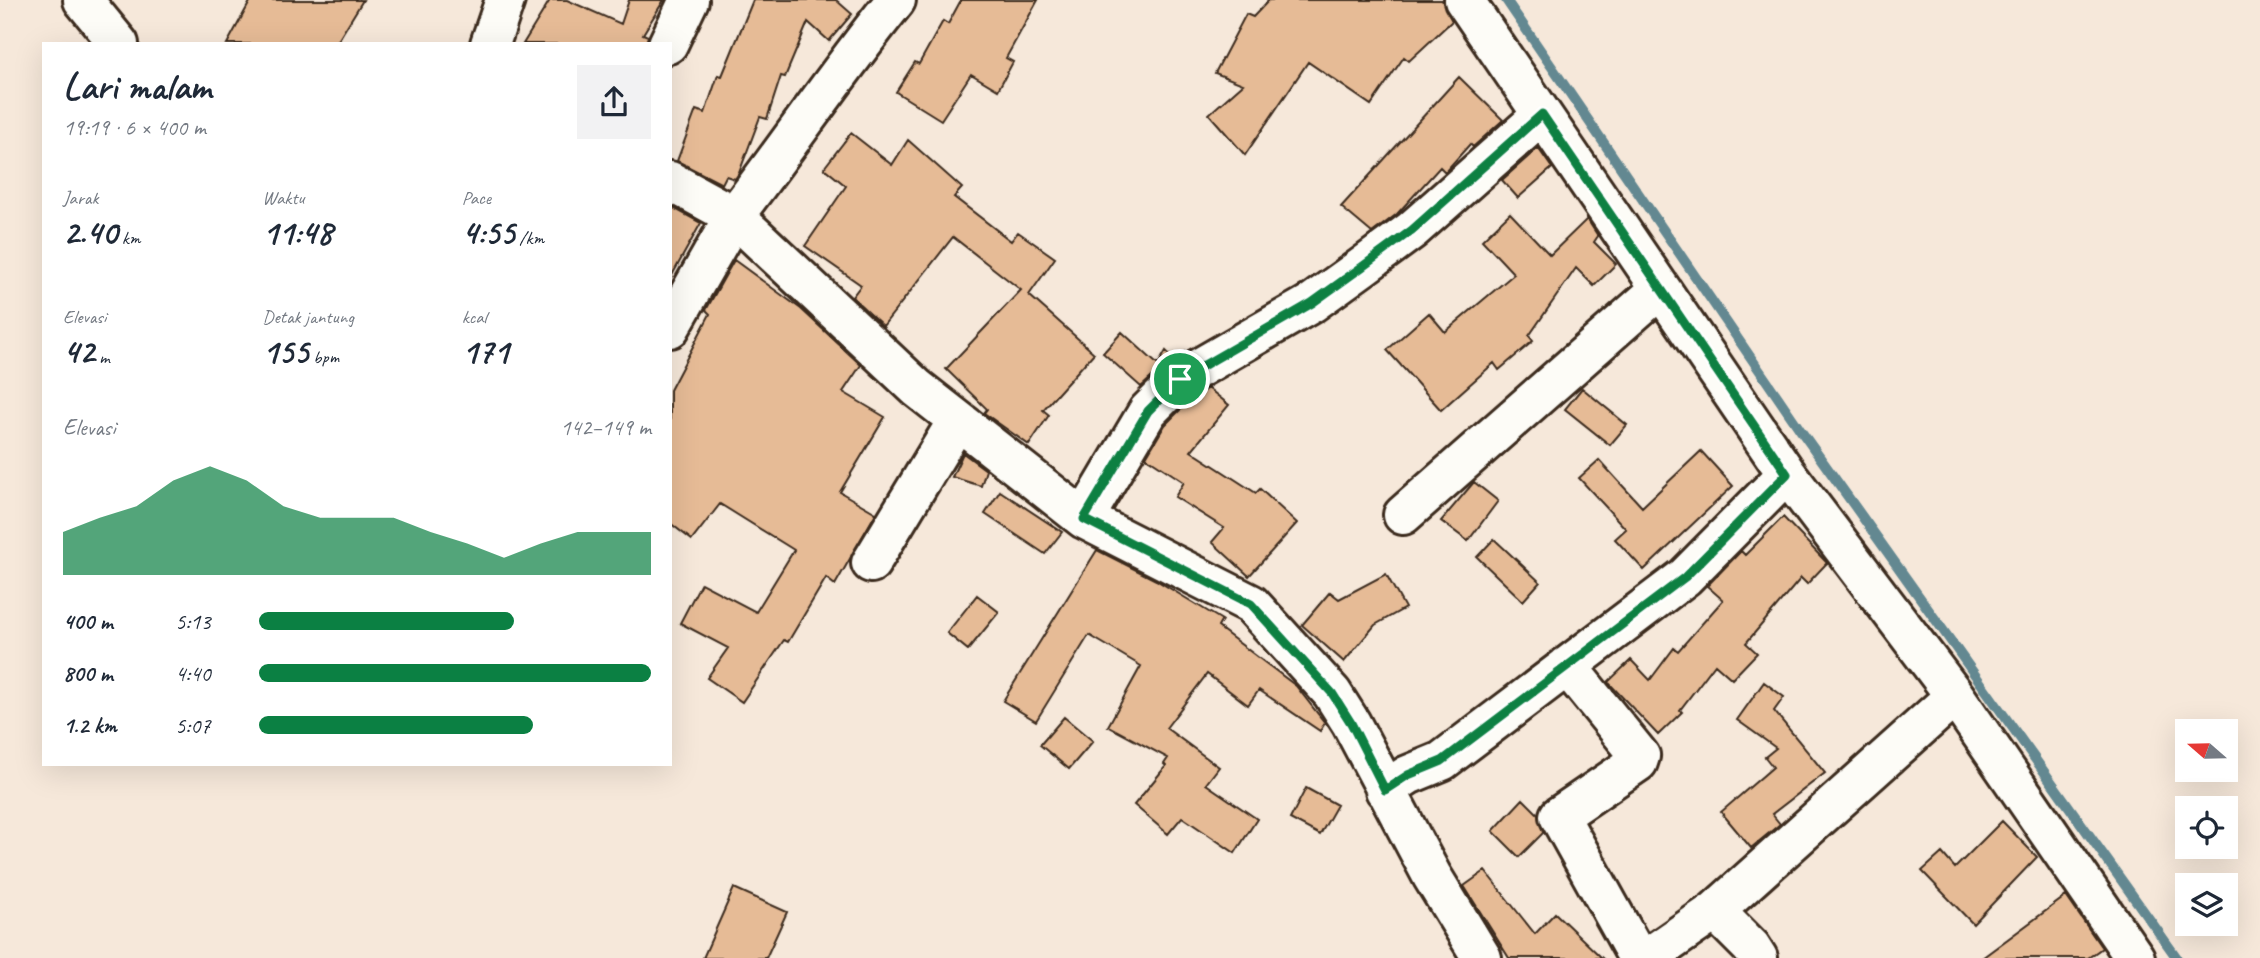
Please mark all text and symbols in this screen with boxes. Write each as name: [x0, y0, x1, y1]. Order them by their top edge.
text: Lari malam: [63, 63, 211, 110]
button: share: [577, 65, 651, 139]
text: 19:19 · 6 × 400 m: [63, 113, 206, 142]
text: Jarak: [63, 186, 98, 210]
text: Waktu: [262, 186, 305, 210]
text: Pace: [462, 186, 491, 210]
text: 2.40: [63, 210, 117, 255]
text: 11:48: [262, 210, 332, 255]
text: 4:55: [462, 210, 515, 255]
text: km: [117, 226, 140, 250]
text: /km: [515, 226, 544, 250]
text: Elevasi: [63, 305, 106, 329]
text: Detak jantung: [262, 305, 354, 329]
text: kcal: [462, 305, 487, 329]
text: 42: [63, 329, 95, 374]
text: 155: [262, 329, 308, 374]
text: 171: [462, 329, 509, 374]
text: m: [95, 345, 110, 369]
text: bpm: [308, 345, 339, 369]
pin: [1150, 349, 1210, 409]
icon: arrive: [1161, 360, 1199, 398]
text: Elevasi: [63, 413, 116, 442]
text: 142–149 m: [560, 413, 651, 442]
text: 400 m: [63, 607, 113, 636]
text: 5:13: [175, 607, 211, 636]
text: 800 m: [63, 659, 113, 688]
text: 4:40: [175, 659, 211, 688]
text: 1.2 km: [63, 711, 117, 740]
text: 5:07: [175, 711, 211, 740]
north arrow: [2175, 719, 2238, 782]
map controls: [2175, 719, 2238, 936]
button: locate: [2175, 796, 2238, 859]
button: layers: [2175, 873, 2238, 936]

